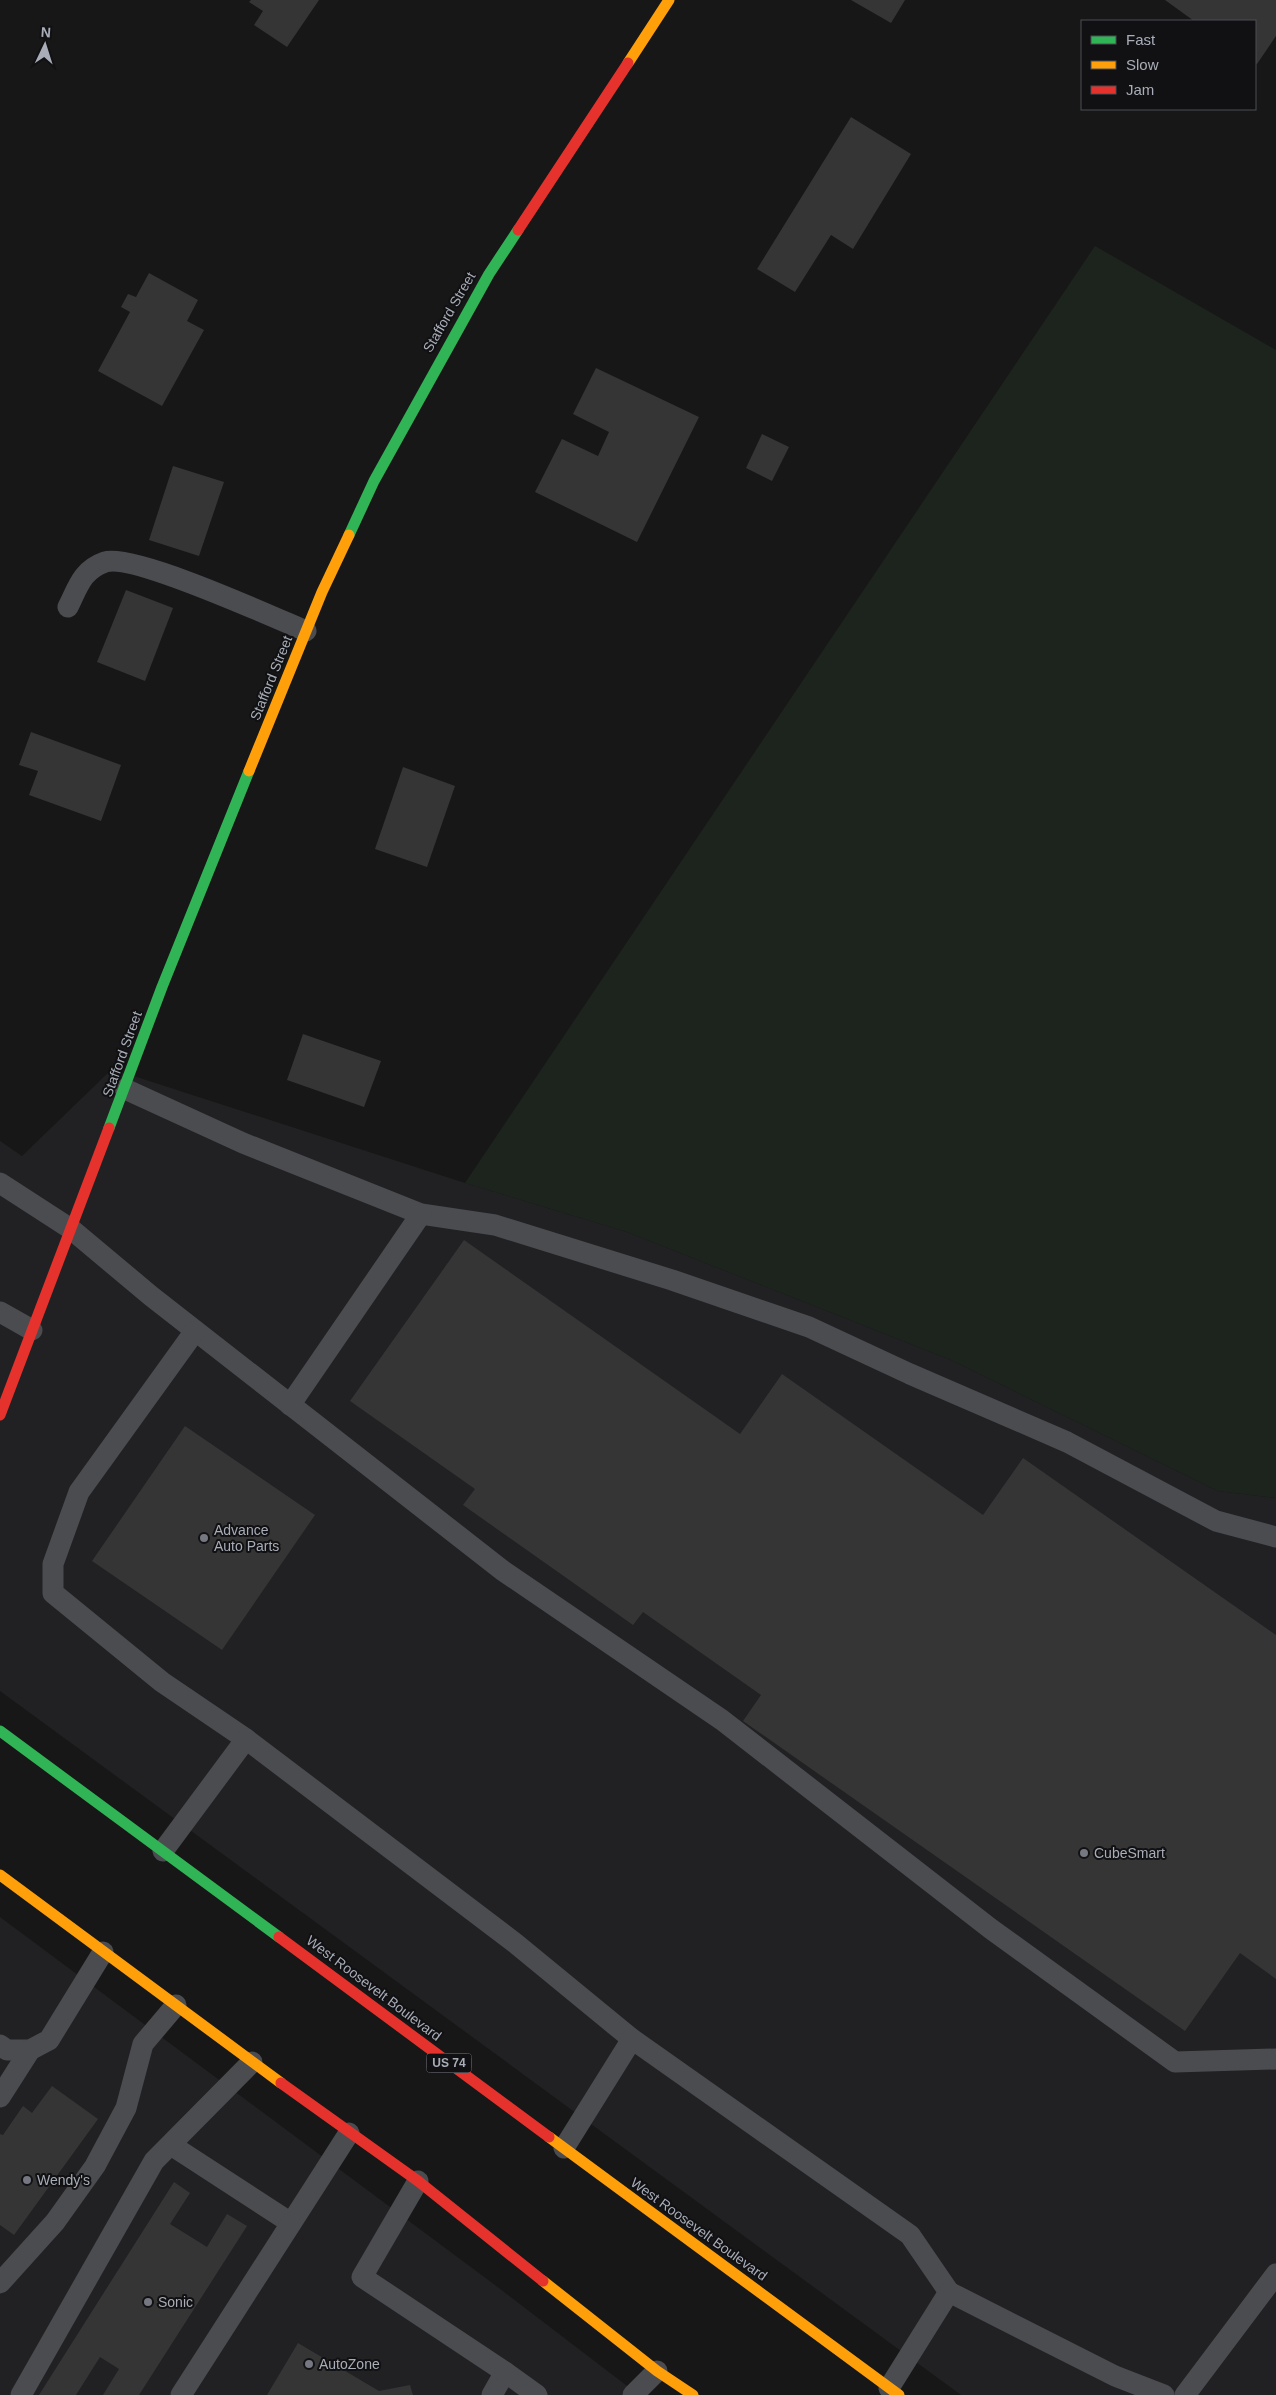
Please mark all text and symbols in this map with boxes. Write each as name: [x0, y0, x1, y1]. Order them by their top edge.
north arrow: [20, 20, 70, 70]
legend: [1081, 20, 1256, 110]
text: N: [40, 24, 52, 40]
text: Fast: [1126, 31, 1156, 48]
text: Slow: [1126, 56, 1159, 73]
text: Jam: [1126, 81, 1154, 98]
street label: Stafford Street: [420, 269, 478, 355]
street label: Stafford Street: [247, 633, 295, 723]
street label: Stafford Street: [99, 1009, 145, 1099]
place label: Advance Auto Parts: [214, 1522, 279, 1554]
marker: Advance Auto Parts: [198, 1532, 210, 1544]
place label: CubeSmart: [1094, 1845, 1165, 1861]
marker: CubeSmart: [1078, 1847, 1090, 1859]
street label: West Roosevelt Boulevard: [303, 1932, 445, 2044]
road number: US 74: [426, 2054, 472, 2072]
place label: Wendy's: [37, 2172, 90, 2188]
marker: Wendy's: [21, 2174, 33, 2186]
street label: West Roosevelt Boulevard: [628, 2174, 770, 2284]
place label: Sonic: [158, 2294, 193, 2310]
marker: Sonic: [142, 2296, 154, 2308]
place label: AutoZone: [319, 2356, 380, 2372]
marker: AutoZone: [303, 2358, 315, 2370]

